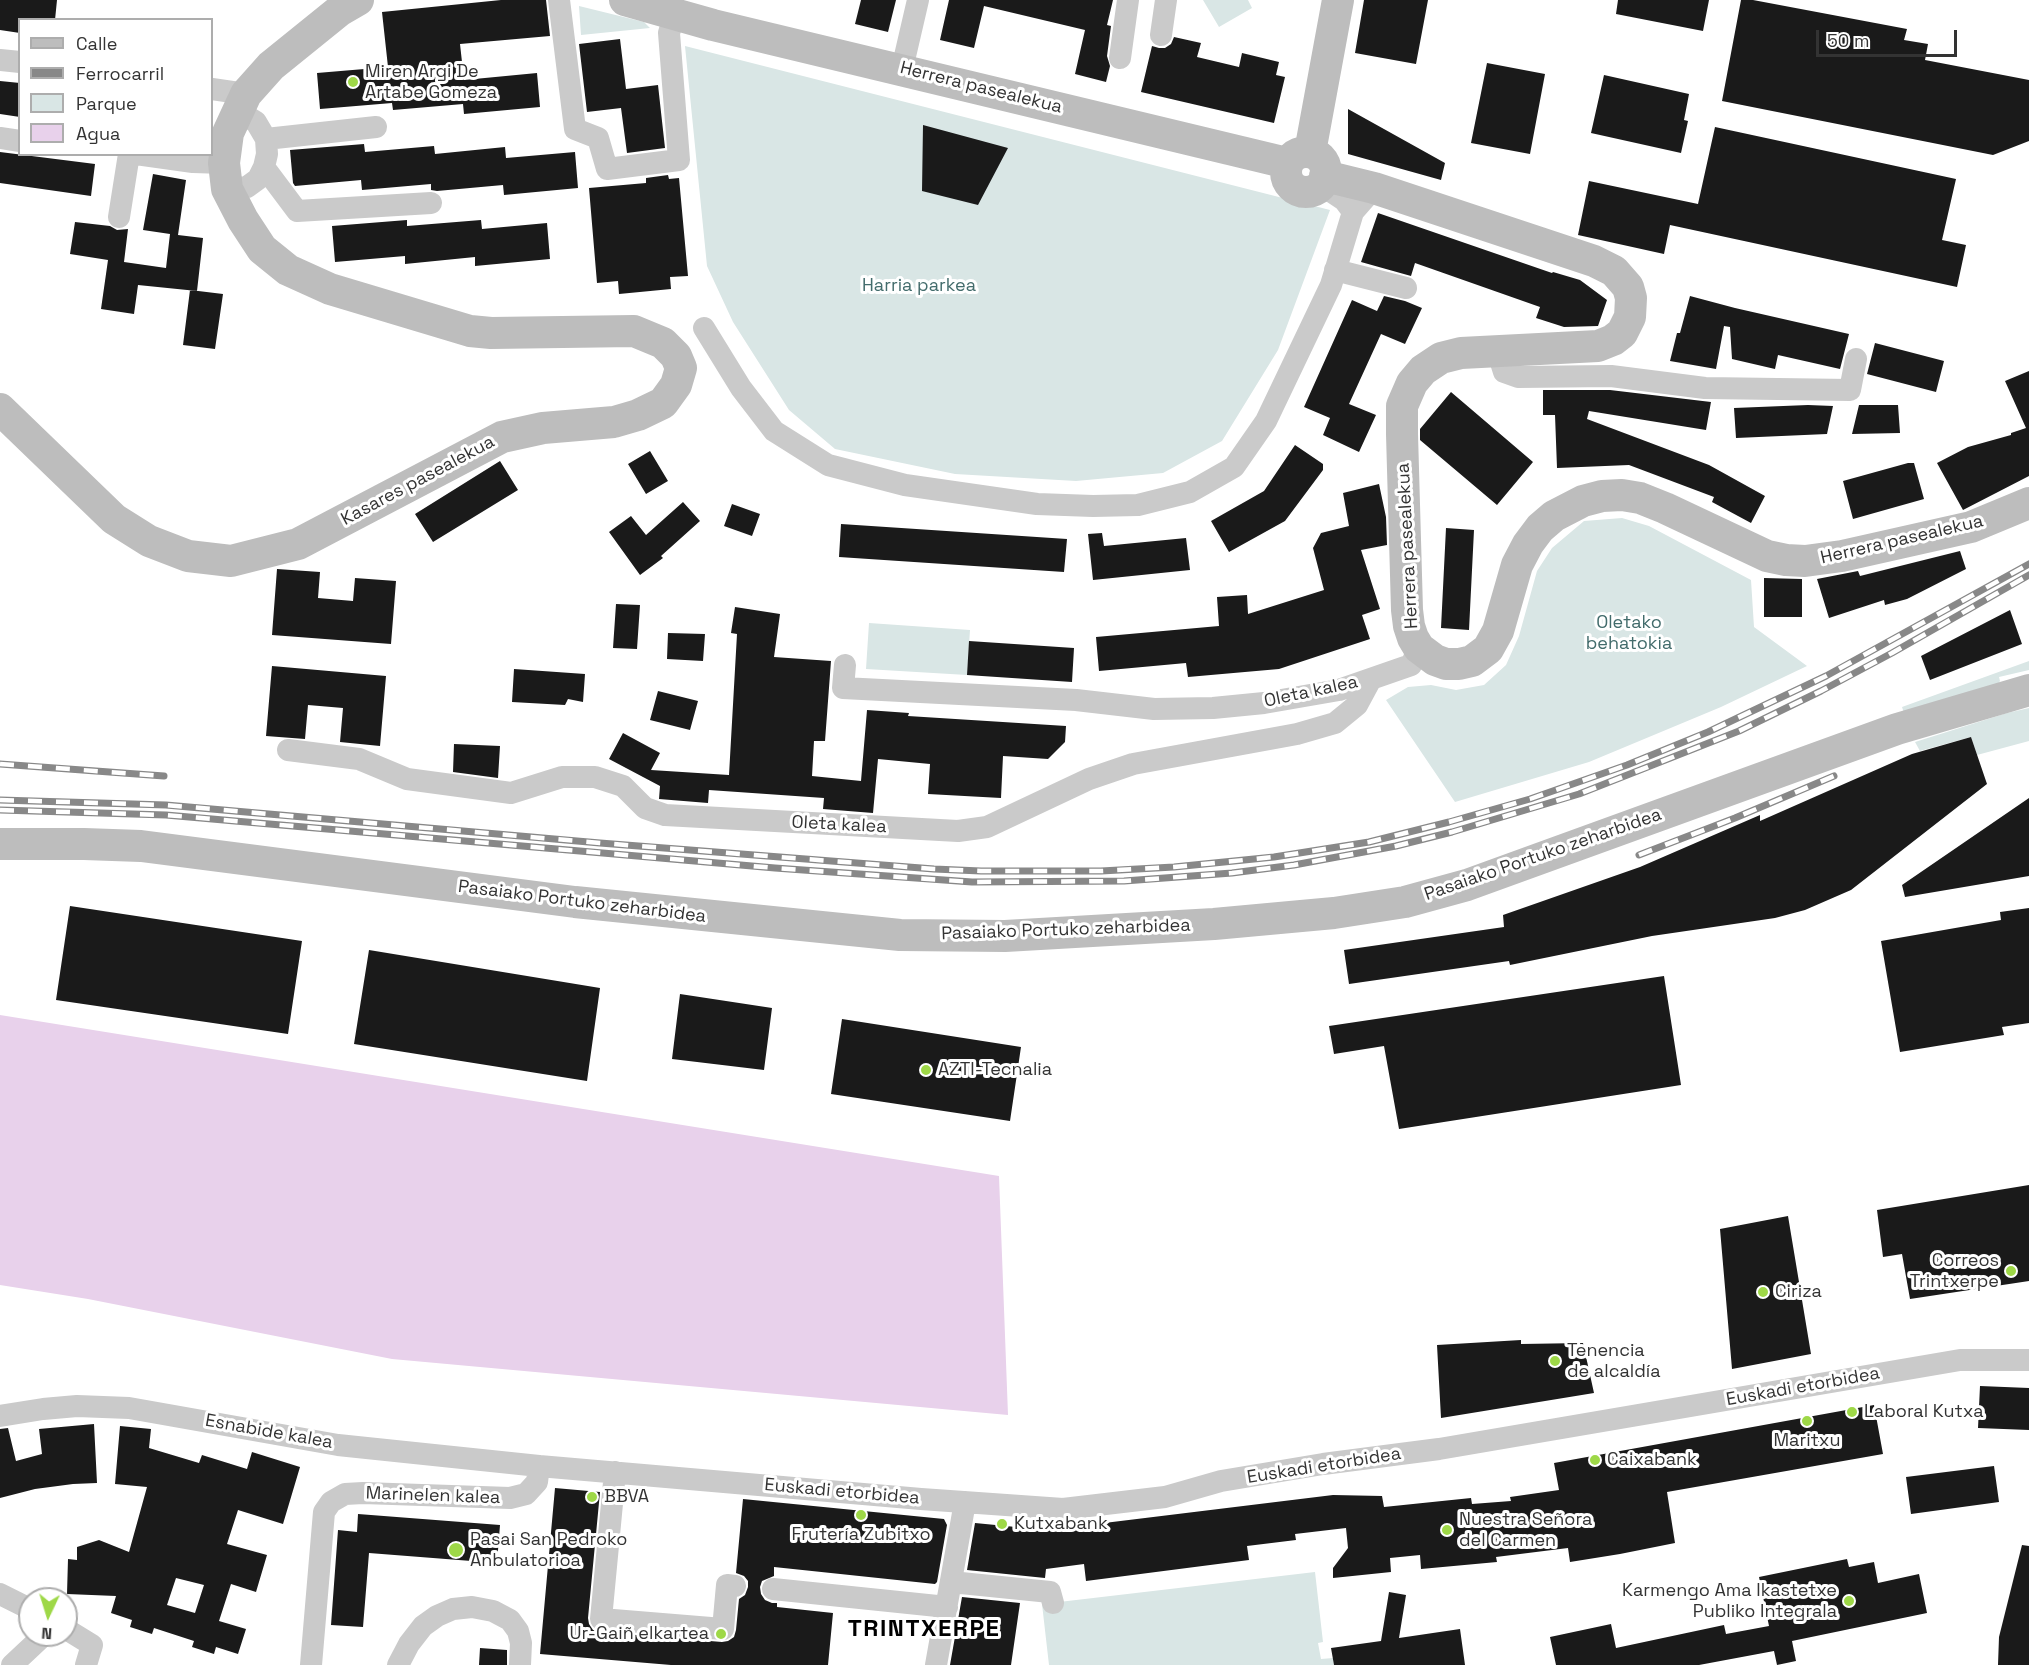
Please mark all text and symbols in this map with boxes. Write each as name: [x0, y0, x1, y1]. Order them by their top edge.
legend: [18, 18, 213, 156]
scale bar: [1819, 18, 1960, 56]
text: 50 m: [1827, 29, 1869, 52]
text: Calle: [76, 32, 117, 55]
street label: Herrera pasealekua: [898, 57, 1064, 119]
place label: Miren Argi De Artabe Gomeza: [365, 61, 497, 104]
text: Ferrocarril: [76, 62, 164, 85]
marker: Miren Argi De Artabe Gomeza: [346, 75, 360, 89]
text: Parque: [76, 92, 137, 115]
text: Agua: [76, 122, 120, 145]
park label: Harria parkea: [862, 275, 976, 297]
street label: Kasares pasealekua: [338, 431, 498, 531]
street label: Herrera pasealekua: [1393, 462, 1423, 630]
street label: Herrera pasealekua: [1819, 511, 1985, 569]
park label: Oletako behatokia: [1586, 612, 1672, 654]
street label: Oleta kalea: [1262, 672, 1360, 712]
street label: Pasaiako Portuko zeharbidea: [1422, 804, 1664, 906]
street label: Oleta kalea: [791, 812, 887, 838]
street label: Pasaiako Portuko zeharbidea: [457, 876, 707, 928]
street label: Pasaiako Portuko zeharbidea: [941, 915, 1191, 945]
place label: AZTI-Tecnalia: [938, 1059, 1052, 1081]
marker: AZTI-Tecnalia: [919, 1063, 933, 1077]
place label: Correos Trintxerpe: [1910, 1250, 1999, 1292]
marker: Correos Trintxerpe: [2004, 1264, 2018, 1278]
place label: Ciriza: [1775, 1281, 1822, 1303]
marker: Ciriza: [1756, 1285, 1770, 1299]
place label: Tenencia de alcaldía: [1567, 1340, 1661, 1382]
marker: Tenencia de alcaldía: [1548, 1354, 1562, 1368]
street label: Euskadi etorbidea: [1724, 1363, 1882, 1411]
place label: Laboral Kutxa: [1864, 1401, 1984, 1423]
marker: Laboral Kutxa: [1845, 1405, 1859, 1419]
street label: Esnabide kalea: [204, 1410, 334, 1454]
marker: Maritxu: [1800, 1414, 1814, 1428]
place label: Maritxu: [1773, 1430, 1841, 1452]
street label: Euskadi etorbidea: [1245, 1443, 1403, 1489]
place label: Caixabank: [1607, 1449, 1697, 1471]
marker: Caixabank: [1588, 1453, 1602, 1467]
street label: Euskadi etorbidea: [764, 1474, 920, 1510]
street label: Marinelen kalea: [365, 1483, 501, 1509]
place label: BBVA: [604, 1486, 649, 1508]
marker: BBVA: [585, 1490, 599, 1504]
marker: Frutería Zubitxo: [854, 1508, 868, 1522]
place label: Nuestra Señora del Carmen: [1459, 1509, 1592, 1552]
place label: Kutxabank: [1014, 1513, 1108, 1535]
marker: Kutxabank: [995, 1517, 1009, 1531]
marker: Nuestra Señora del Carmen: [1440, 1523, 1454, 1537]
place label: Frutería Zubitxo: [791, 1524, 931, 1546]
place label: Pasai San Pedroko Anbulatorioa: [470, 1529, 627, 1572]
marker: Pasai San Pedroko Anbulatorioa: [447, 1541, 465, 1559]
place label: Karmengo Ama Ikastetxe Publiko Integrala: [1622, 1580, 1837, 1622]
north arrow: [18, 1587, 78, 1647]
marker: Karmengo Ama Ikastetxe Publiko Integrala: [1842, 1594, 1856, 1608]
district label: TRINTXERPE: [848, 1615, 1000, 1643]
text: N: [41, 1623, 53, 1644]
place label: Ur-Gaiñ elkartea: [569, 1623, 709, 1645]
marker: Ur-Gaiñ elkartea: [714, 1627, 728, 1641]

